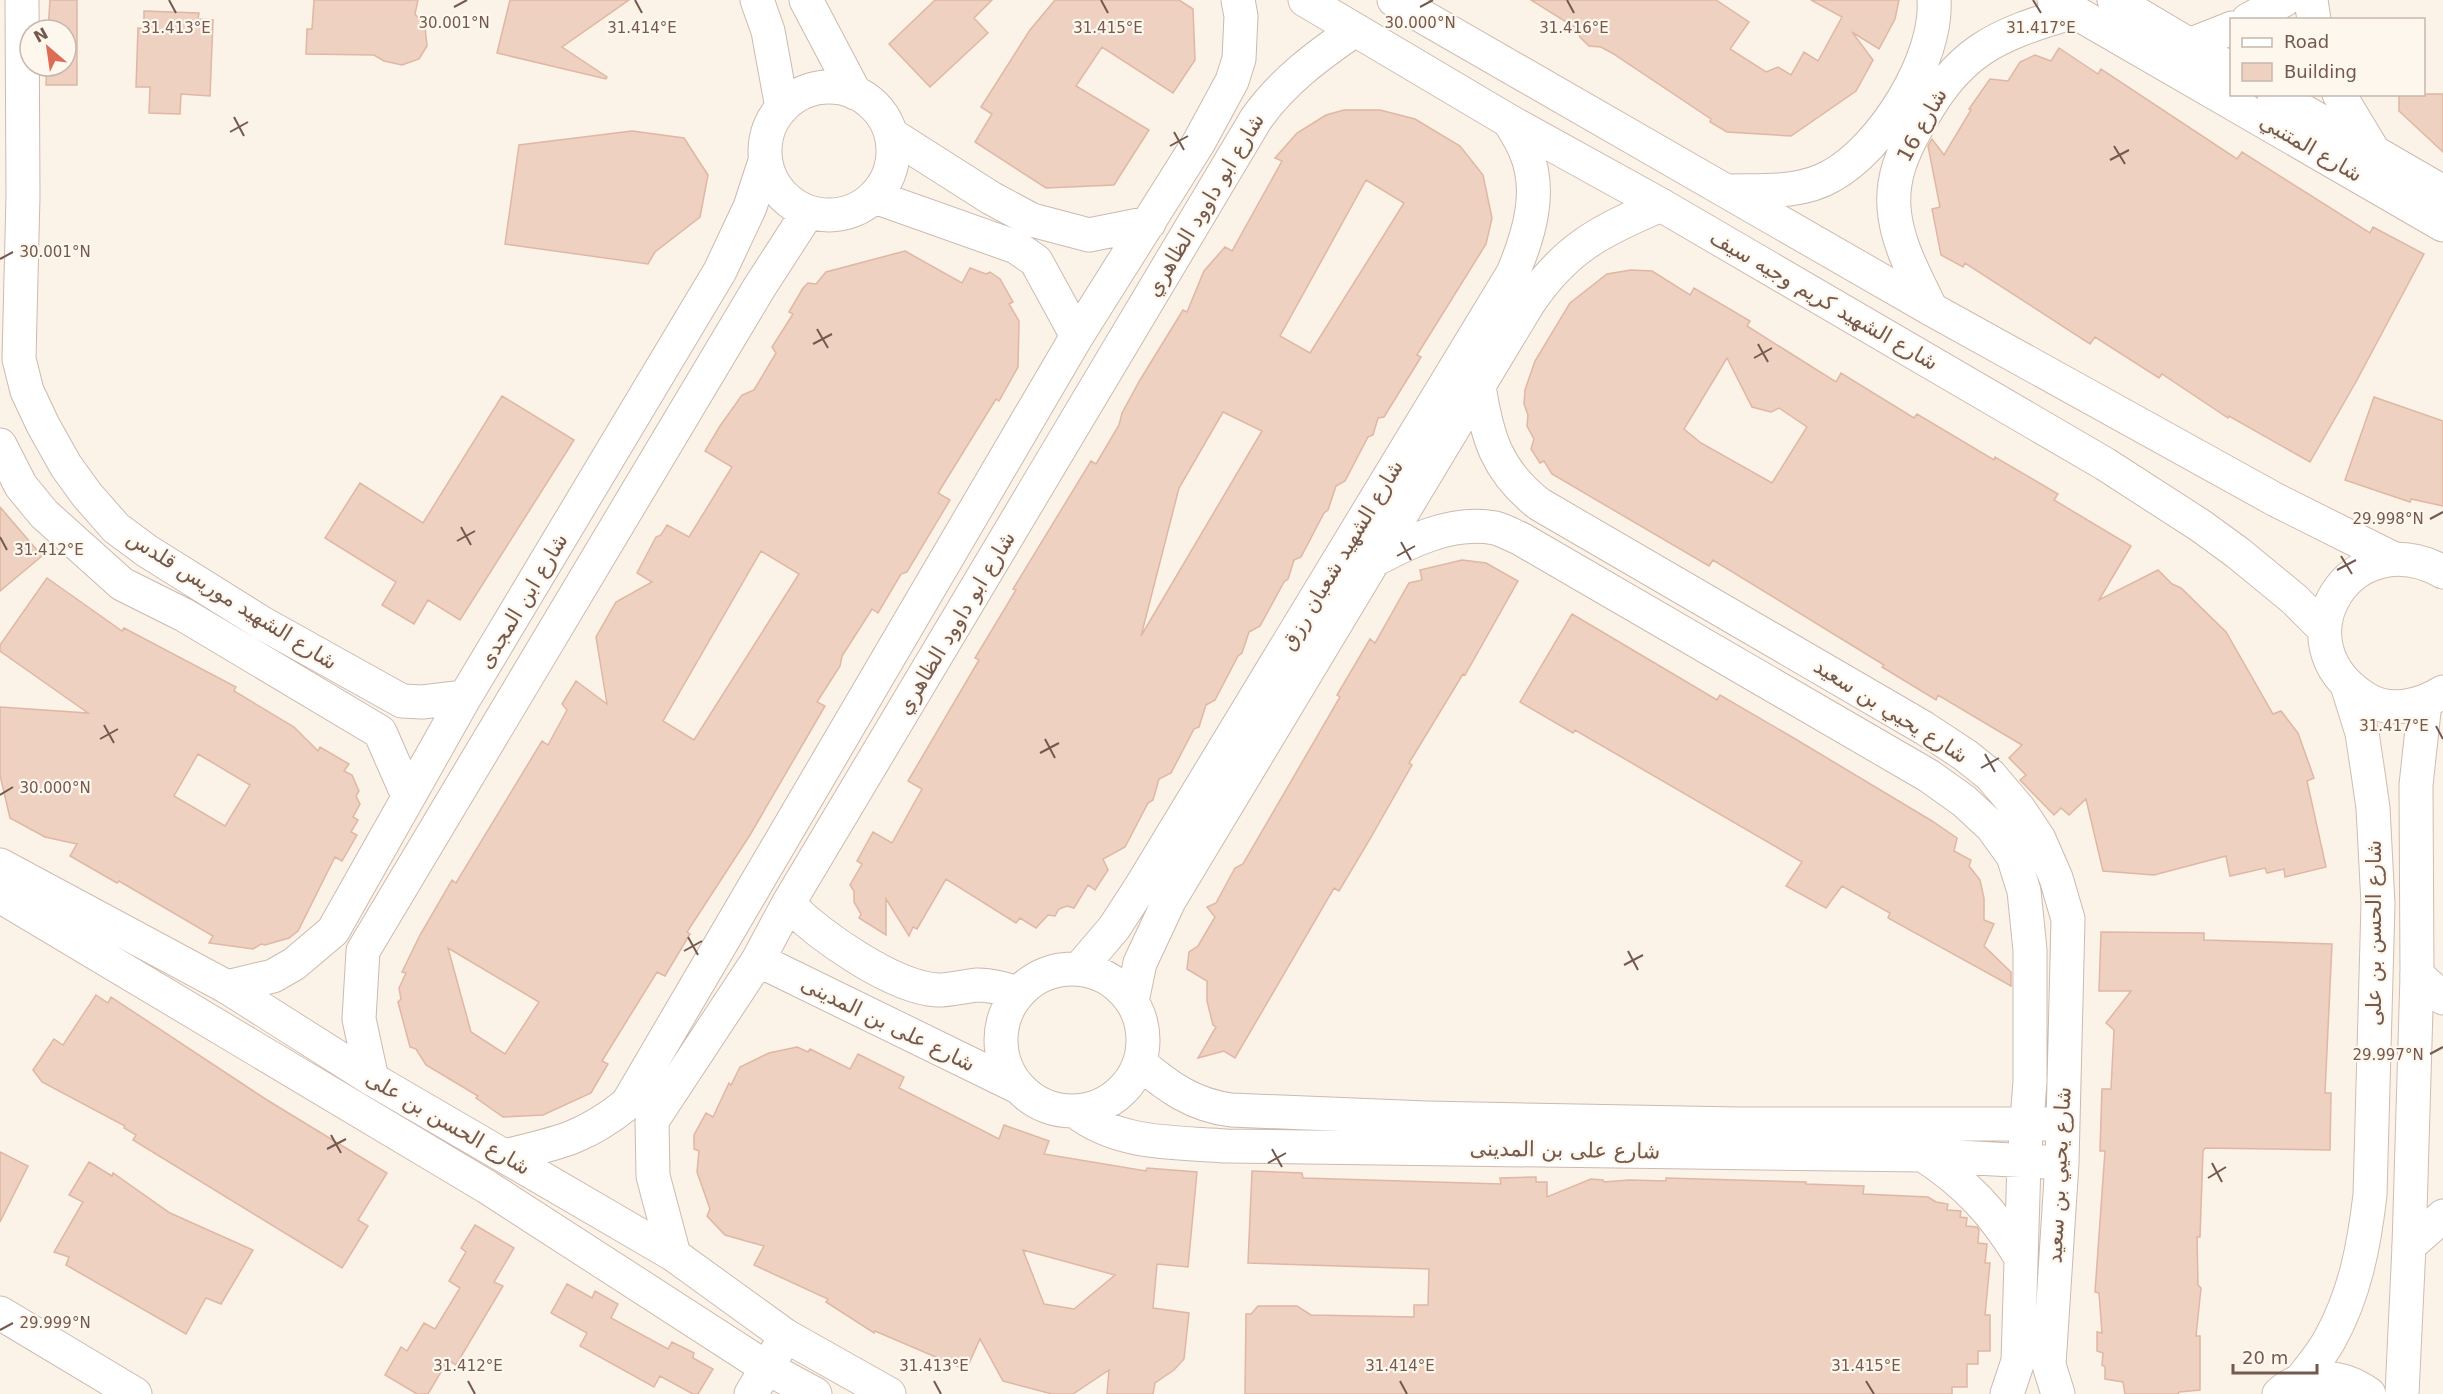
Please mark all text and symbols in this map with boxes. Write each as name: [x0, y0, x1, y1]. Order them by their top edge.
text: 30.001°N: [418, 14, 490, 32]
text: 30.000°N: [1384, 14, 1456, 32]
north arrow: [18, 18, 78, 78]
legend: [2230, 18, 2425, 96]
text: 31.413°E: [141, 19, 211, 37]
text: 31.414°E: [607, 19, 677, 37]
text: 31.415°E: [1073, 19, 1143, 37]
text: 31.416°E: [1539, 19, 1609, 37]
text: 31.417°E: [2006, 19, 2076, 37]
text: N: [31, 24, 51, 47]
text: Road: [2284, 31, 2329, 52]
text: Building: [2284, 61, 2357, 82]
street label: شارع 16: [1892, 84, 1952, 166]
street label: شارع ابو داوود الظاهري: [1141, 109, 1269, 301]
street label: شارع المتنبي: [2256, 109, 2366, 187]
street label: شارع الشهيد كريم وجيه سيف: [1705, 225, 1942, 376]
text: 30.001°N: [19, 243, 91, 261]
street label: شارع الشهيد شعبان رزق: [1276, 456, 1408, 654]
text: 29.998°N: [2352, 510, 2424, 528]
street label: شارع الشهيد موريس قلدس: [123, 525, 341, 675]
street label: شارع ابو داوود الظاهري: [892, 527, 1020, 719]
street label: شارع ابن المجدى: [473, 529, 573, 673]
text: 31.412°E: [14, 541, 84, 559]
street label: شارع يحيي بن سعيد: [1810, 654, 1972, 768]
text: 31.417°E: [2359, 717, 2429, 735]
text: 30.000°N: [19, 779, 91, 797]
street label: شارع الحسن بن على: [2362, 840, 2386, 1026]
street label: شارع على بن المدينى: [797, 971, 979, 1077]
text: 29.997°N: [2352, 1046, 2424, 1064]
street label: شارع الحسن بن على: [361, 1066, 535, 1180]
street label: شارع يحيي بن سعيد: [2042, 1086, 2076, 1264]
street label: شارع على بن المدينى: [1470, 1136, 1660, 1164]
text: 29.999°N: [19, 1314, 91, 1332]
scale bar: [2233, 1337, 2317, 1375]
text: 20 m: [2242, 1347, 2288, 1368]
text: 31.412°E: [433, 1357, 503, 1375]
text: 31.413°E: [899, 1357, 969, 1375]
text: 31.414°E: [1365, 1357, 1435, 1375]
text: 31.415°E: [1831, 1357, 1901, 1375]

